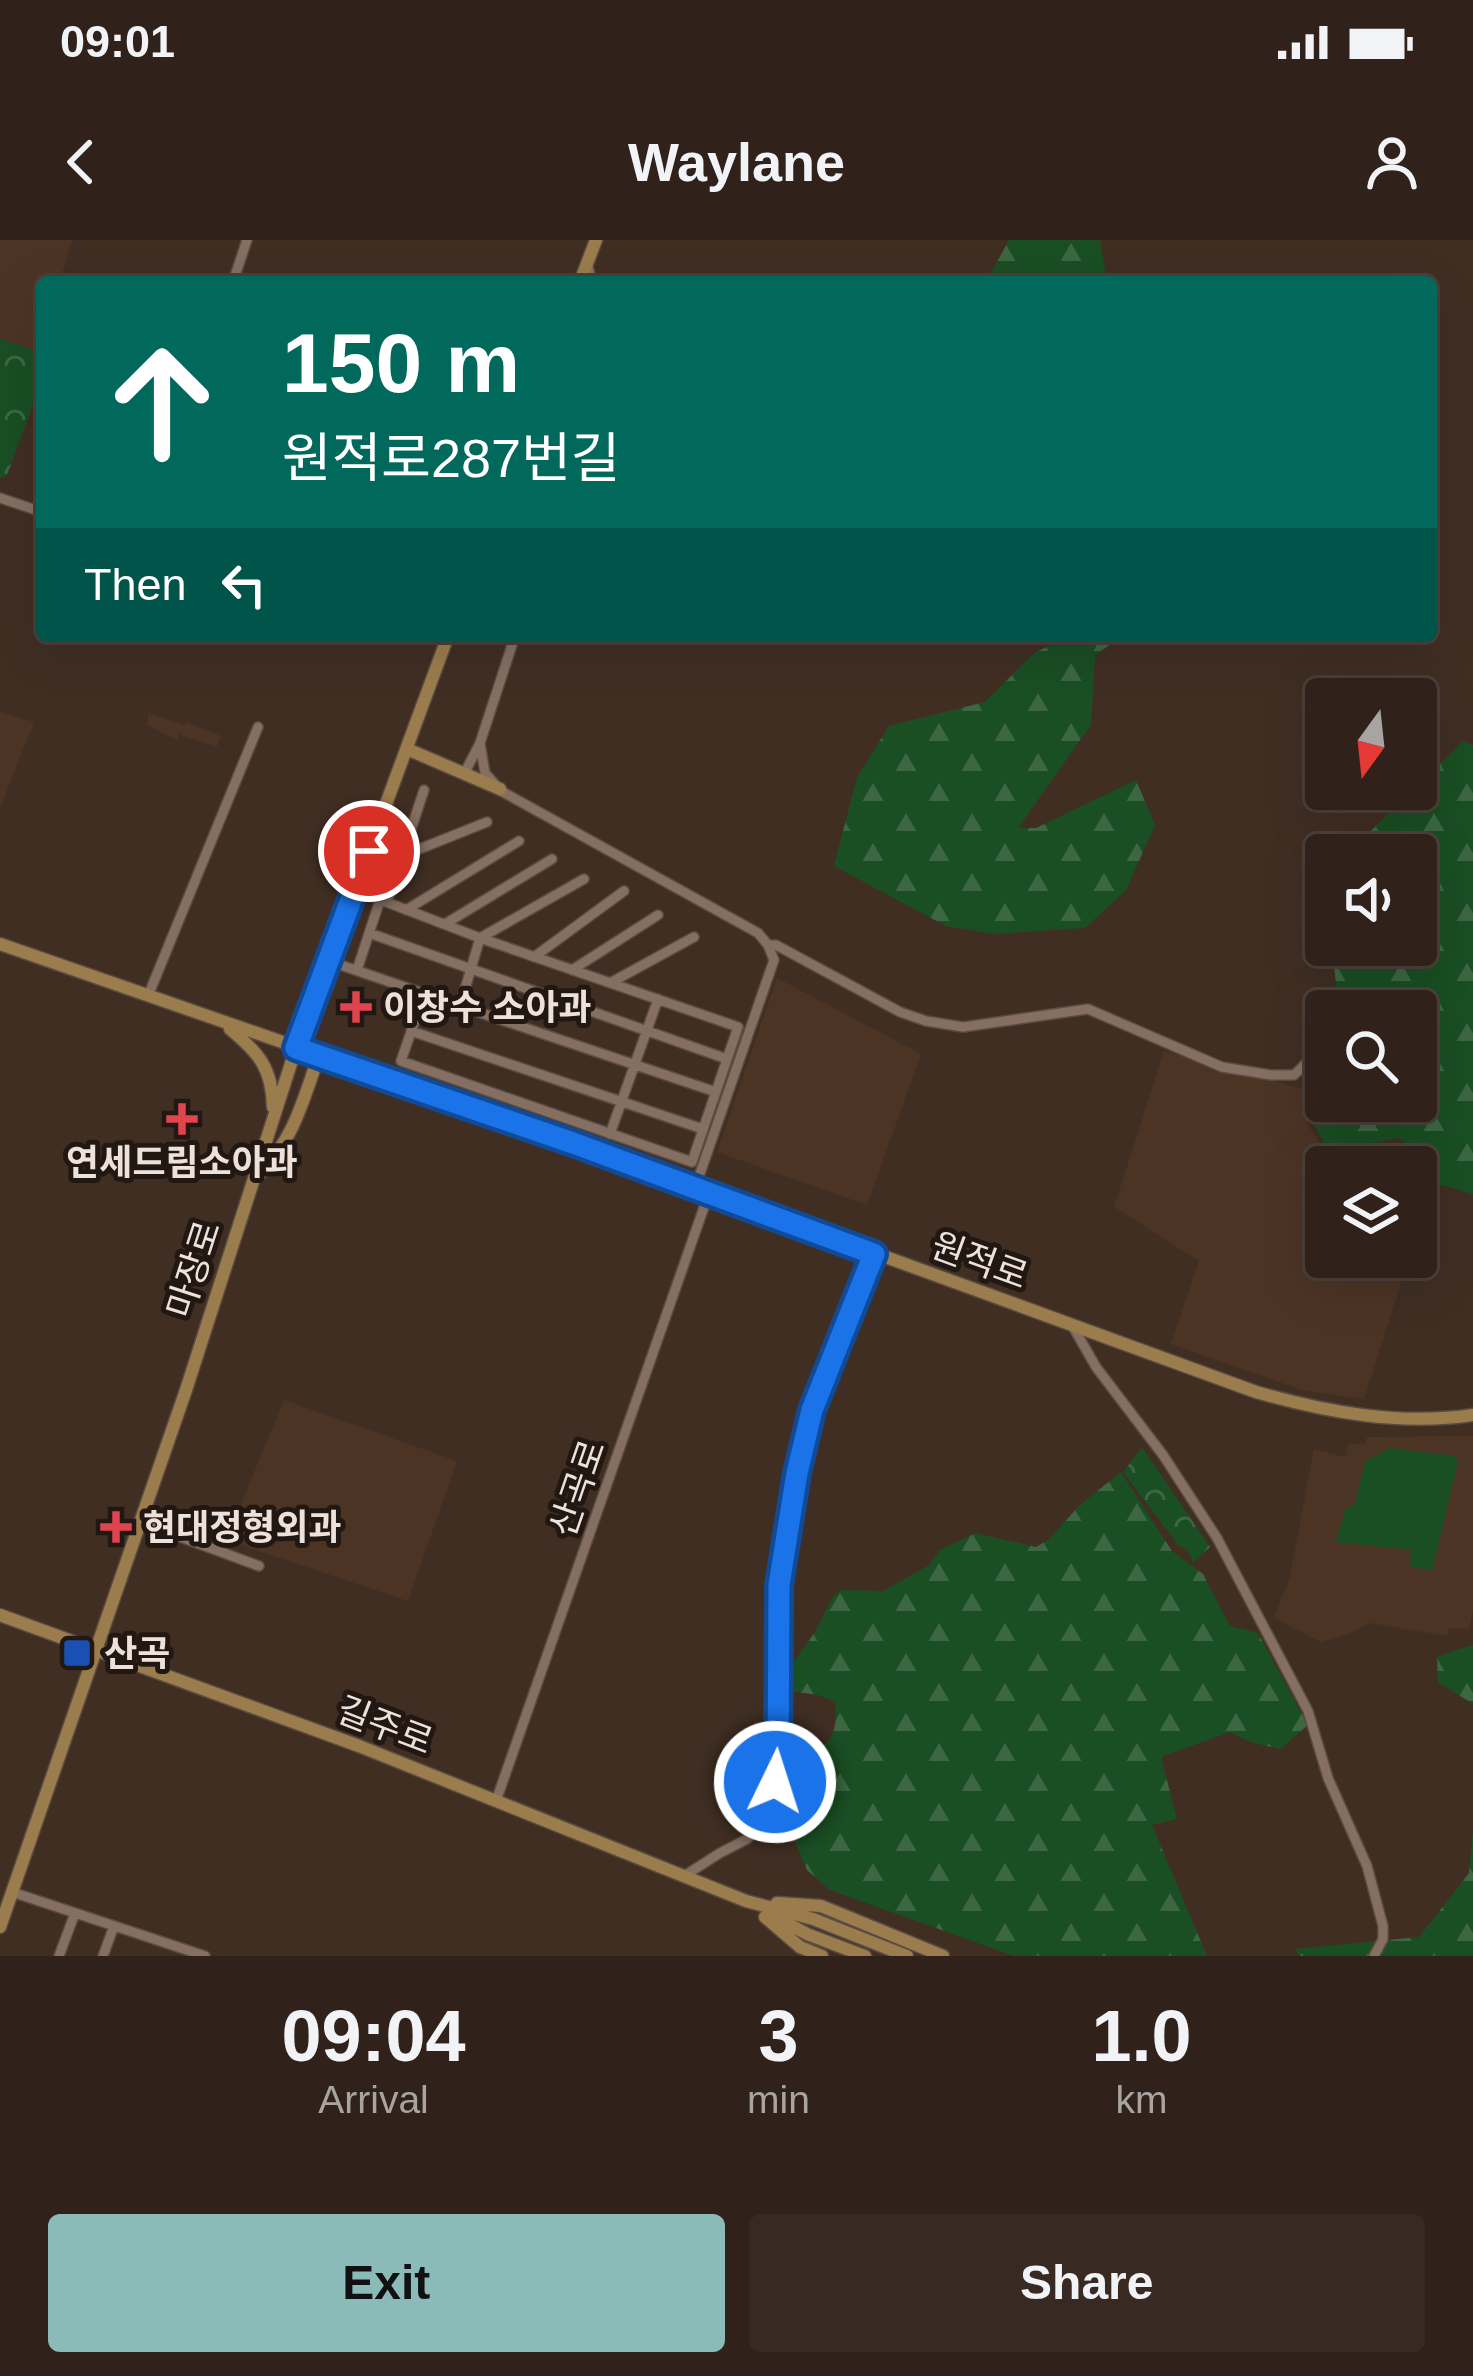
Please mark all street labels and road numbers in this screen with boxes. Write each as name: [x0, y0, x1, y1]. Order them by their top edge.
street label: 마장로: [159, 1216, 228, 1323]
street label: 원적로: [926, 1224, 1034, 1297]
street label: 산곡로: [542, 1435, 613, 1542]
street label: 길주로: [331, 1689, 439, 1762]

